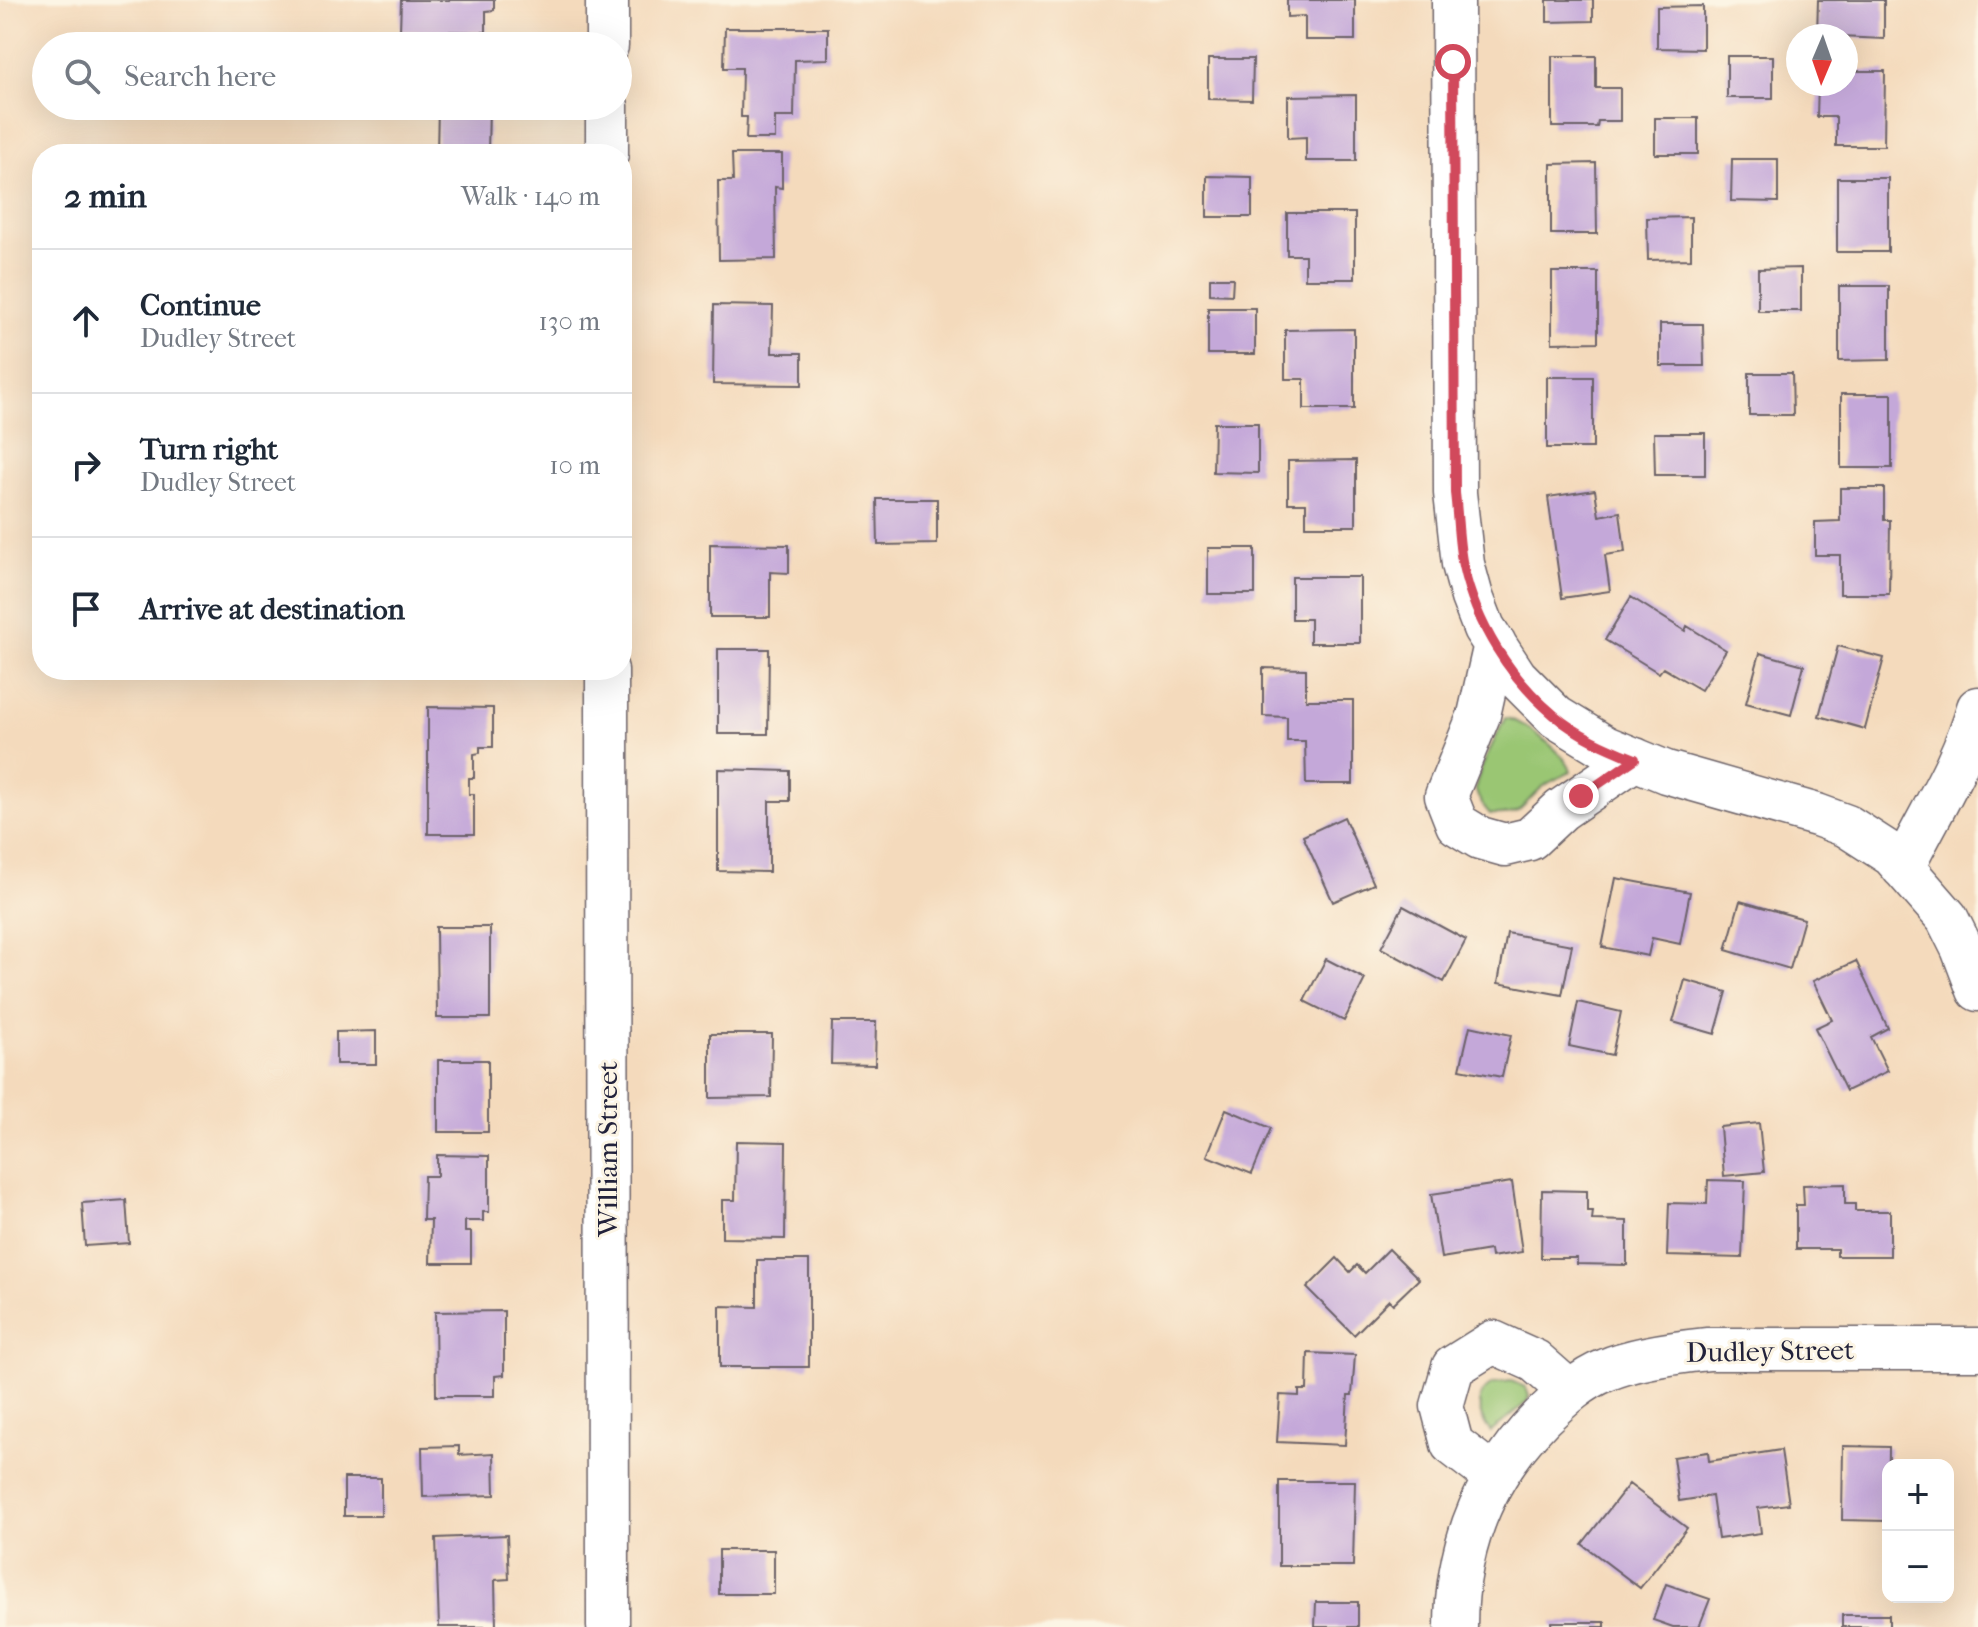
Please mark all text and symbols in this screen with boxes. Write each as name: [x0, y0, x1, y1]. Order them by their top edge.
north arrow: [1786, 24, 1858, 96]
search box: [32, 32, 632, 120]
route start: [1435, 44, 1471, 80]
icon: search: [60, 54, 104, 98]
text: Search here: [124, 59, 276, 94]
text: 2 min: [64, 176, 147, 216]
text: Walk · 140 m: [461, 181, 600, 212]
text: Continue: [140, 288, 261, 323]
icon: ahead: [64, 299, 108, 343]
text: 130 m: [539, 306, 600, 337]
text: Dudley Street: [140, 323, 296, 354]
text: Turn right: [140, 432, 278, 467]
icon: right: [64, 443, 108, 487]
text: 10 m: [549, 450, 600, 481]
text: Dudley Street: [140, 467, 296, 498]
icon: arrive: [64, 587, 108, 631]
text: Arrive at destination: [140, 592, 405, 627]
route end: [1563, 778, 1599, 814]
street label: William Street: [591, 1061, 624, 1238]
street label: Dudley Street: [1686, 1333, 1854, 1369]
map controls: [1882, 1459, 1954, 1603]
button: +: [1882, 1459, 1954, 1531]
button: −: [1882, 1531, 1954, 1603]

